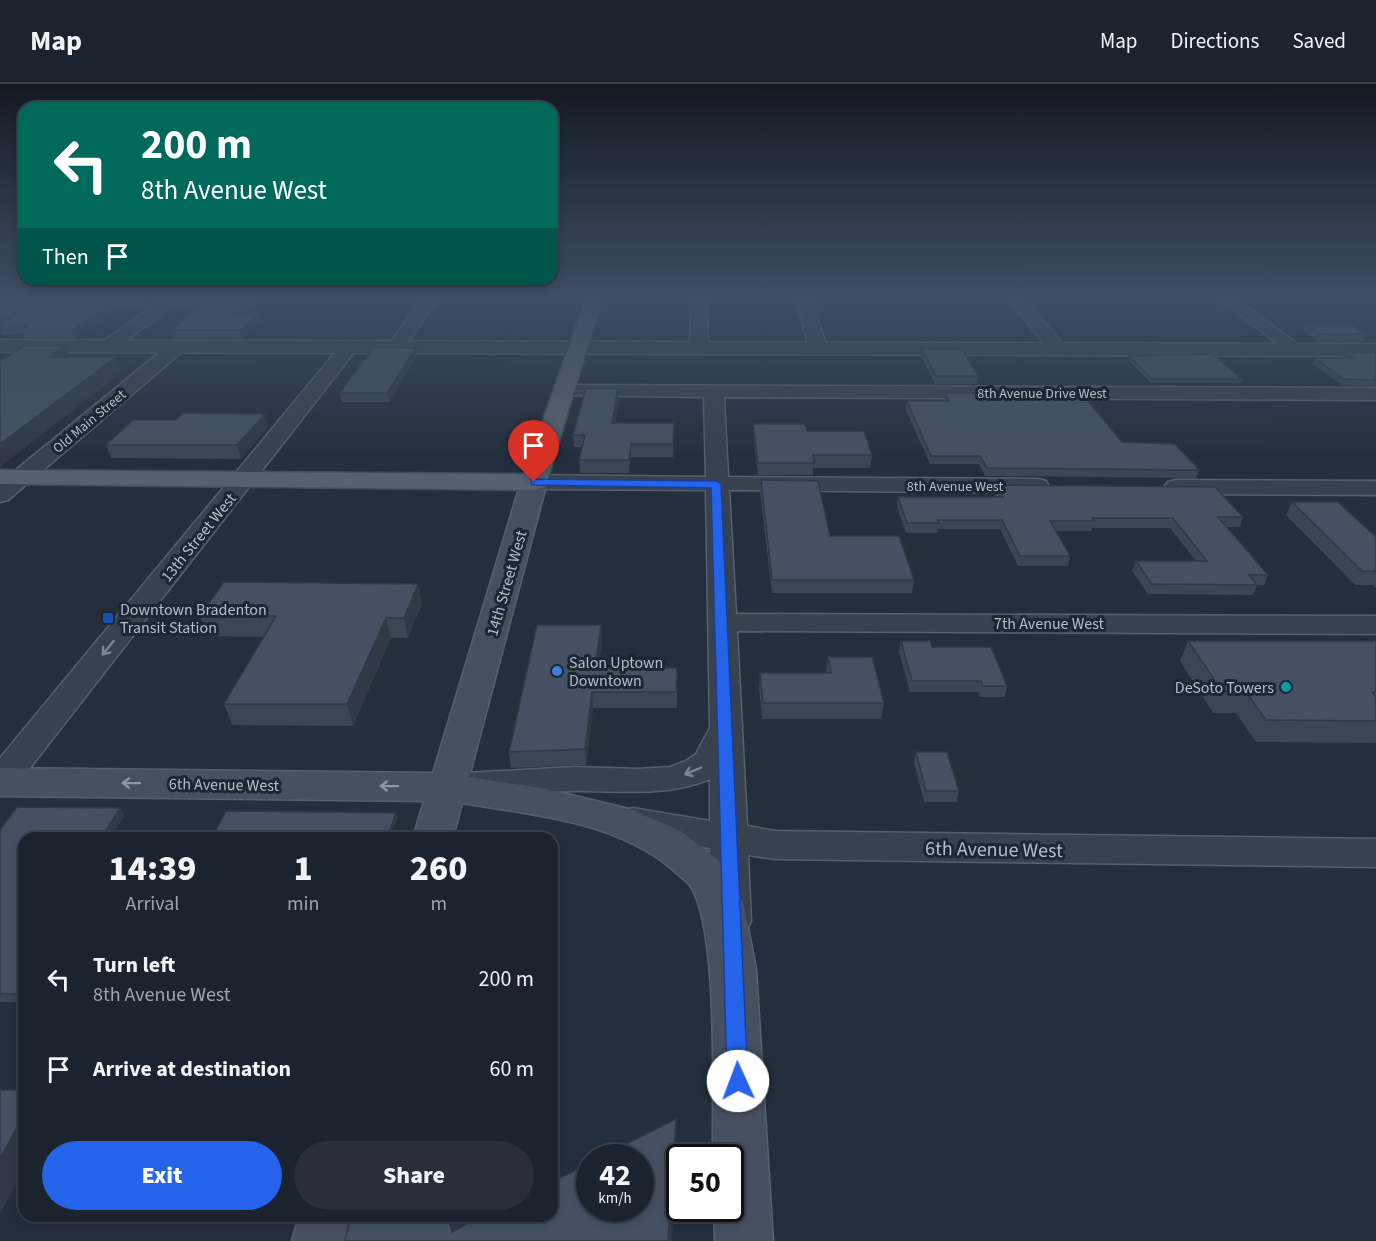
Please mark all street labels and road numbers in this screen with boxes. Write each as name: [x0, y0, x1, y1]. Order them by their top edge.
street label: 8th Avenue Drive West: [977, 384, 1107, 404]
street label: Old Main Street: [49, 385, 131, 458]
street label: 8th Avenue West: [907, 477, 1003, 497]
street label: 13th Street West: [156, 488, 242, 587]
street label: 14th Street West: [481, 527, 533, 639]
street label: 7th Avenue West: [994, 613, 1105, 635]
street label: 6th Avenue West: [169, 773, 280, 797]
street label: 6th Avenue West: [925, 835, 1063, 865]

